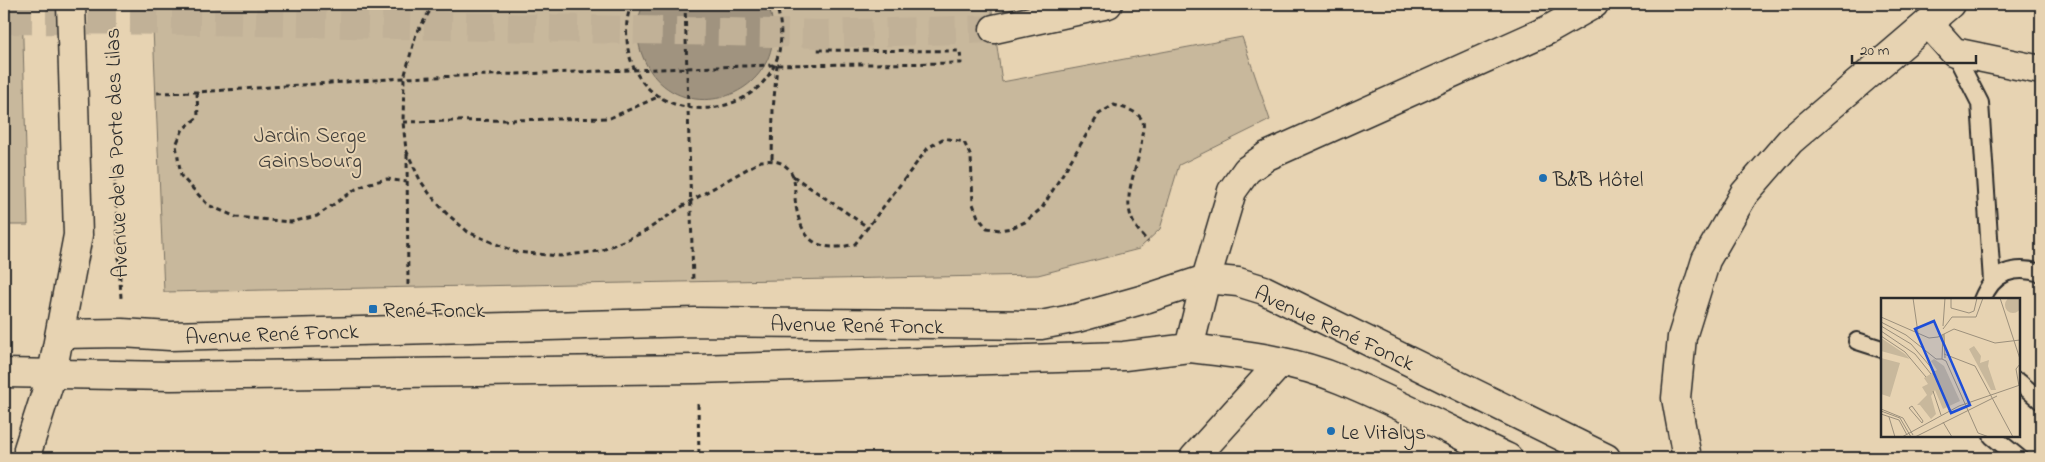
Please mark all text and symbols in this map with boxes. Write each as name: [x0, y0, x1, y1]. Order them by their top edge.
street label: Avenue de la Porte des Lilas: [98, 27, 138, 279]
scale bar: [1852, 32, 1976, 64]
text: 20 m: [1860, 40, 1890, 62]
park label: Jardin Serge Gainsbourg: [254, 121, 366, 179]
place label: B&B Hôtel: [1552, 165, 1643, 197]
marker: B&B Hôtel: [1537, 172, 1549, 184]
street label: Avenue René Fonck: [1248, 279, 1419, 381]
place label: René Fonck: [383, 296, 486, 328]
inset map: [1881, 298, 2020, 437]
marker: René Fonck: [367, 303, 379, 315]
street label: Avenue René Fonck: [770, 309, 944, 345]
street label: Avenue René Fonck: [185, 317, 360, 355]
place label: Le Vitalys: [1341, 418, 1426, 451]
marker: Le Vitalys: [1325, 425, 1337, 437]

